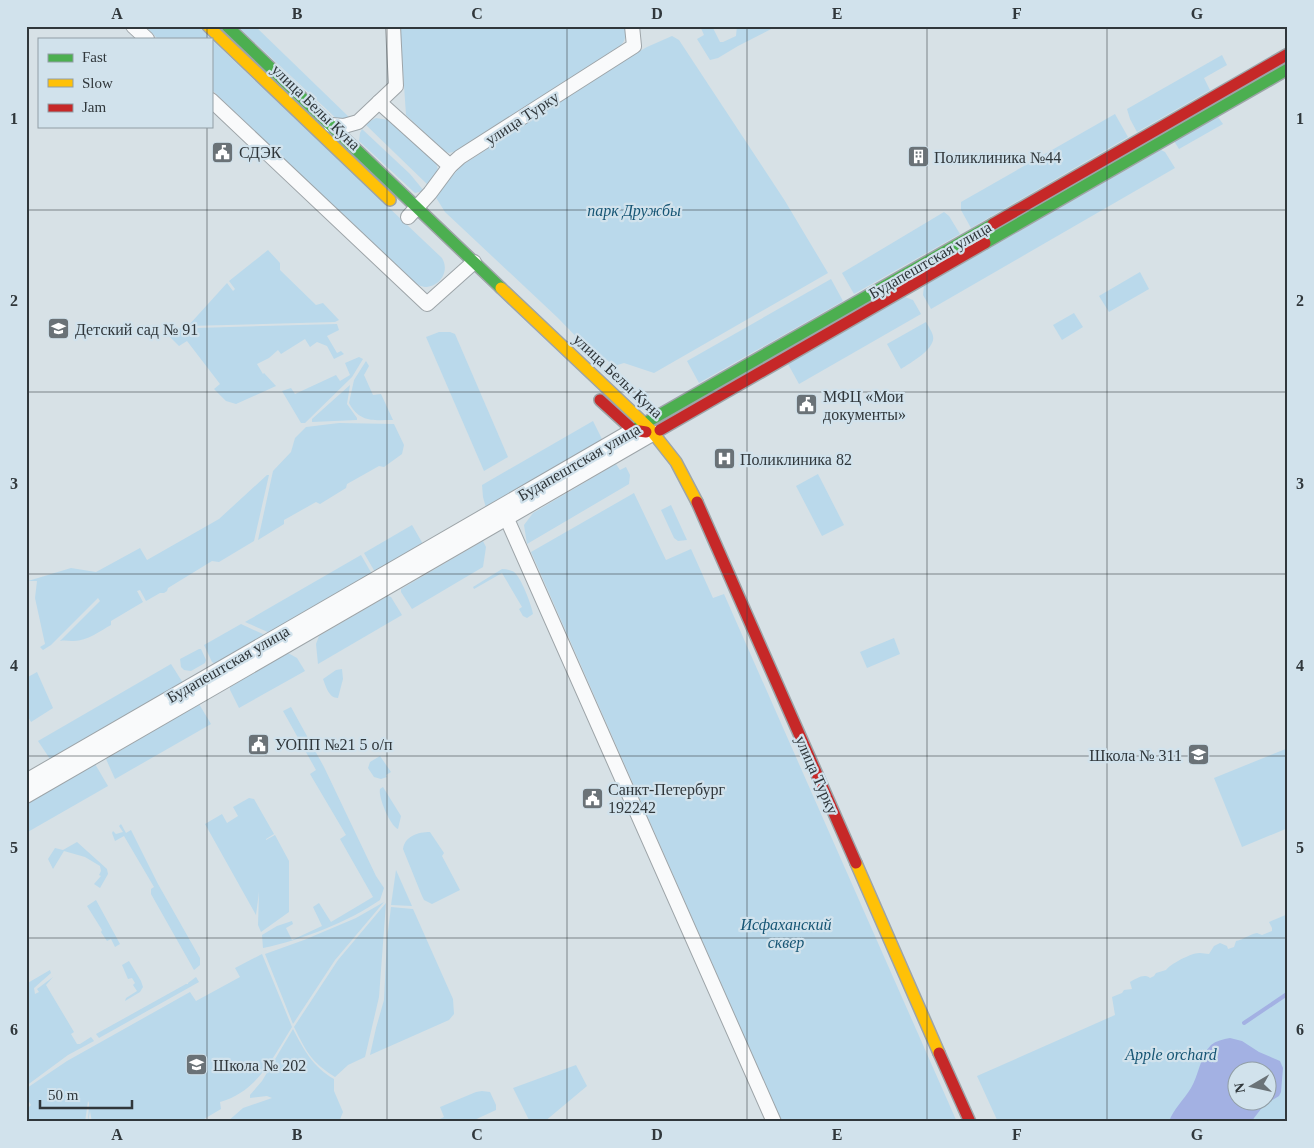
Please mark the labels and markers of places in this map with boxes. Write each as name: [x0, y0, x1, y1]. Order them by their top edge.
public building icon: СДЭК: [211, 140, 235, 164]
place label: СДЭК: [239, 144, 282, 162]
building icon: Поликлиника №44: [906, 145, 930, 169]
place label: Поликлиника №44: [934, 149, 1061, 166]
school or university icon: Детский сад № 91: [47, 317, 71, 341]
place label: Детский сад № 91: [75, 321, 198, 339]
place label: МФЦ «Мои документы»: [823, 388, 906, 424]
public building icon: МФЦ «Мои документы»: [795, 393, 819, 417]
hospital icon: Поликлиника 82: [712, 447, 736, 471]
place label: Поликлиника 82: [740, 451, 852, 468]
public building icon: УОПП №21 5 о/п: [247, 732, 271, 756]
place label: УОПП №21 5 о/п: [275, 736, 393, 753]
school or university icon: Школа № 311: [1186, 743, 1210, 767]
place label: Школа № 311: [1089, 747, 1182, 764]
place label: Санкт-Петербург 192242: [608, 781, 726, 816]
public building icon: Санкт-Петербург 192242: [580, 786, 604, 810]
school or university icon: Школа № 202: [185, 1053, 209, 1077]
place label: Школа № 202: [213, 1057, 306, 1074]

